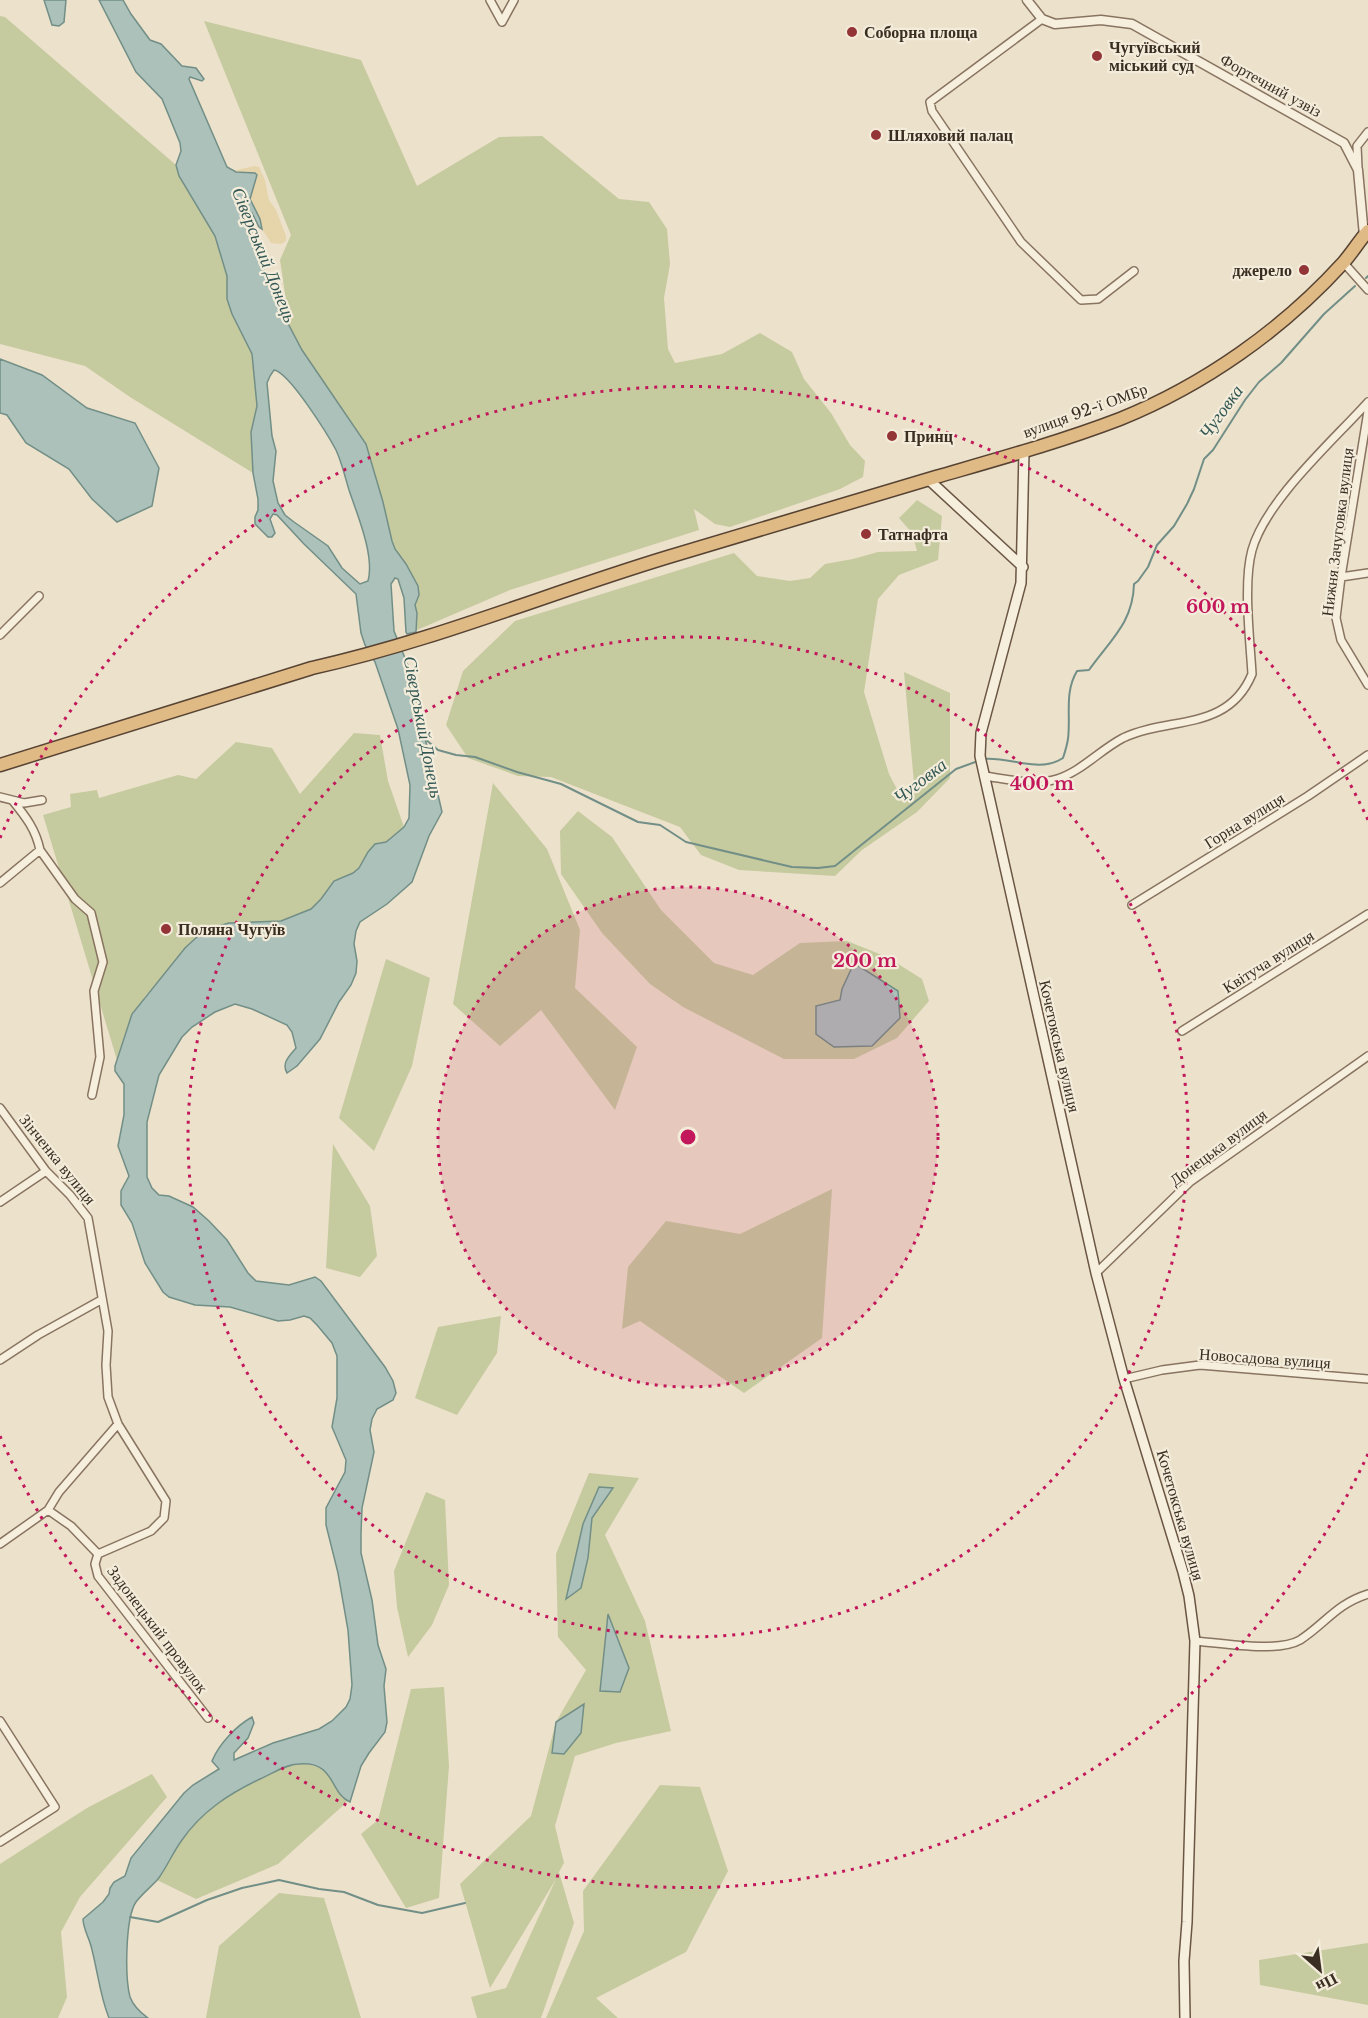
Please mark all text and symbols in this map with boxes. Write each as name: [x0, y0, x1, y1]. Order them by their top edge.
place label: Соборна площа: [864, 22, 977, 42]
marker: Соборна площа: [845, 25, 859, 39]
place label: Чугуївський міський суд: [1109, 37, 1201, 75]
marker: Чугуївський міський суд: [1090, 49, 1104, 63]
street label: Фортечний узвіз: [1217, 49, 1325, 121]
place label: Шляховий палац: [888, 125, 1013, 145]
marker: Шляховий палац: [869, 128, 883, 142]
water label: Сіверський Донець: [227, 184, 301, 326]
place label: джерело: [1232, 260, 1292, 280]
marker: джерело: [1297, 263, 1311, 277]
street label: вулиця 92-ї ОМБр: [1020, 378, 1150, 442]
water label: Чуговка: [1194, 381, 1248, 443]
place label: Принц: [904, 426, 953, 446]
marker: Принц: [885, 429, 899, 443]
street label: Нижня Зачуговка вулиця: [1317, 446, 1357, 618]
place label: Татнафта: [878, 524, 948, 544]
marker: Татнафта: [859, 527, 873, 541]
text: 600 m: [1186, 596, 1250, 618]
water label: Сіверський Донець: [398, 654, 448, 800]
water label: Чуговка: [889, 754, 951, 808]
text: 400 m: [1010, 773, 1074, 795]
street label: Горна вулиця: [1200, 787, 1288, 853]
place label: Поляна Чугуїв: [178, 919, 286, 939]
marker: Поляна Чугуїв: [159, 922, 173, 936]
street label: Квітуча вулиця: [1219, 925, 1318, 997]
text: 200 m: [833, 950, 897, 972]
street label: Кочетокська вулиця: [1035, 978, 1085, 1115]
street label: Донецька вулиця: [1165, 1104, 1271, 1190]
street label: Зінченка вулиця: [15, 1110, 101, 1209]
centre of rings: [678, 1127, 698, 1147]
street label: Новосадова вулиця: [1199, 1343, 1332, 1373]
street label: Кочетокська вулиця: [1153, 1447, 1209, 1583]
street label: Задонецький провулок: [103, 1561, 213, 1697]
north arrow: [1290, 1940, 1350, 2000]
text: Пн: [1313, 1969, 1341, 1997]

